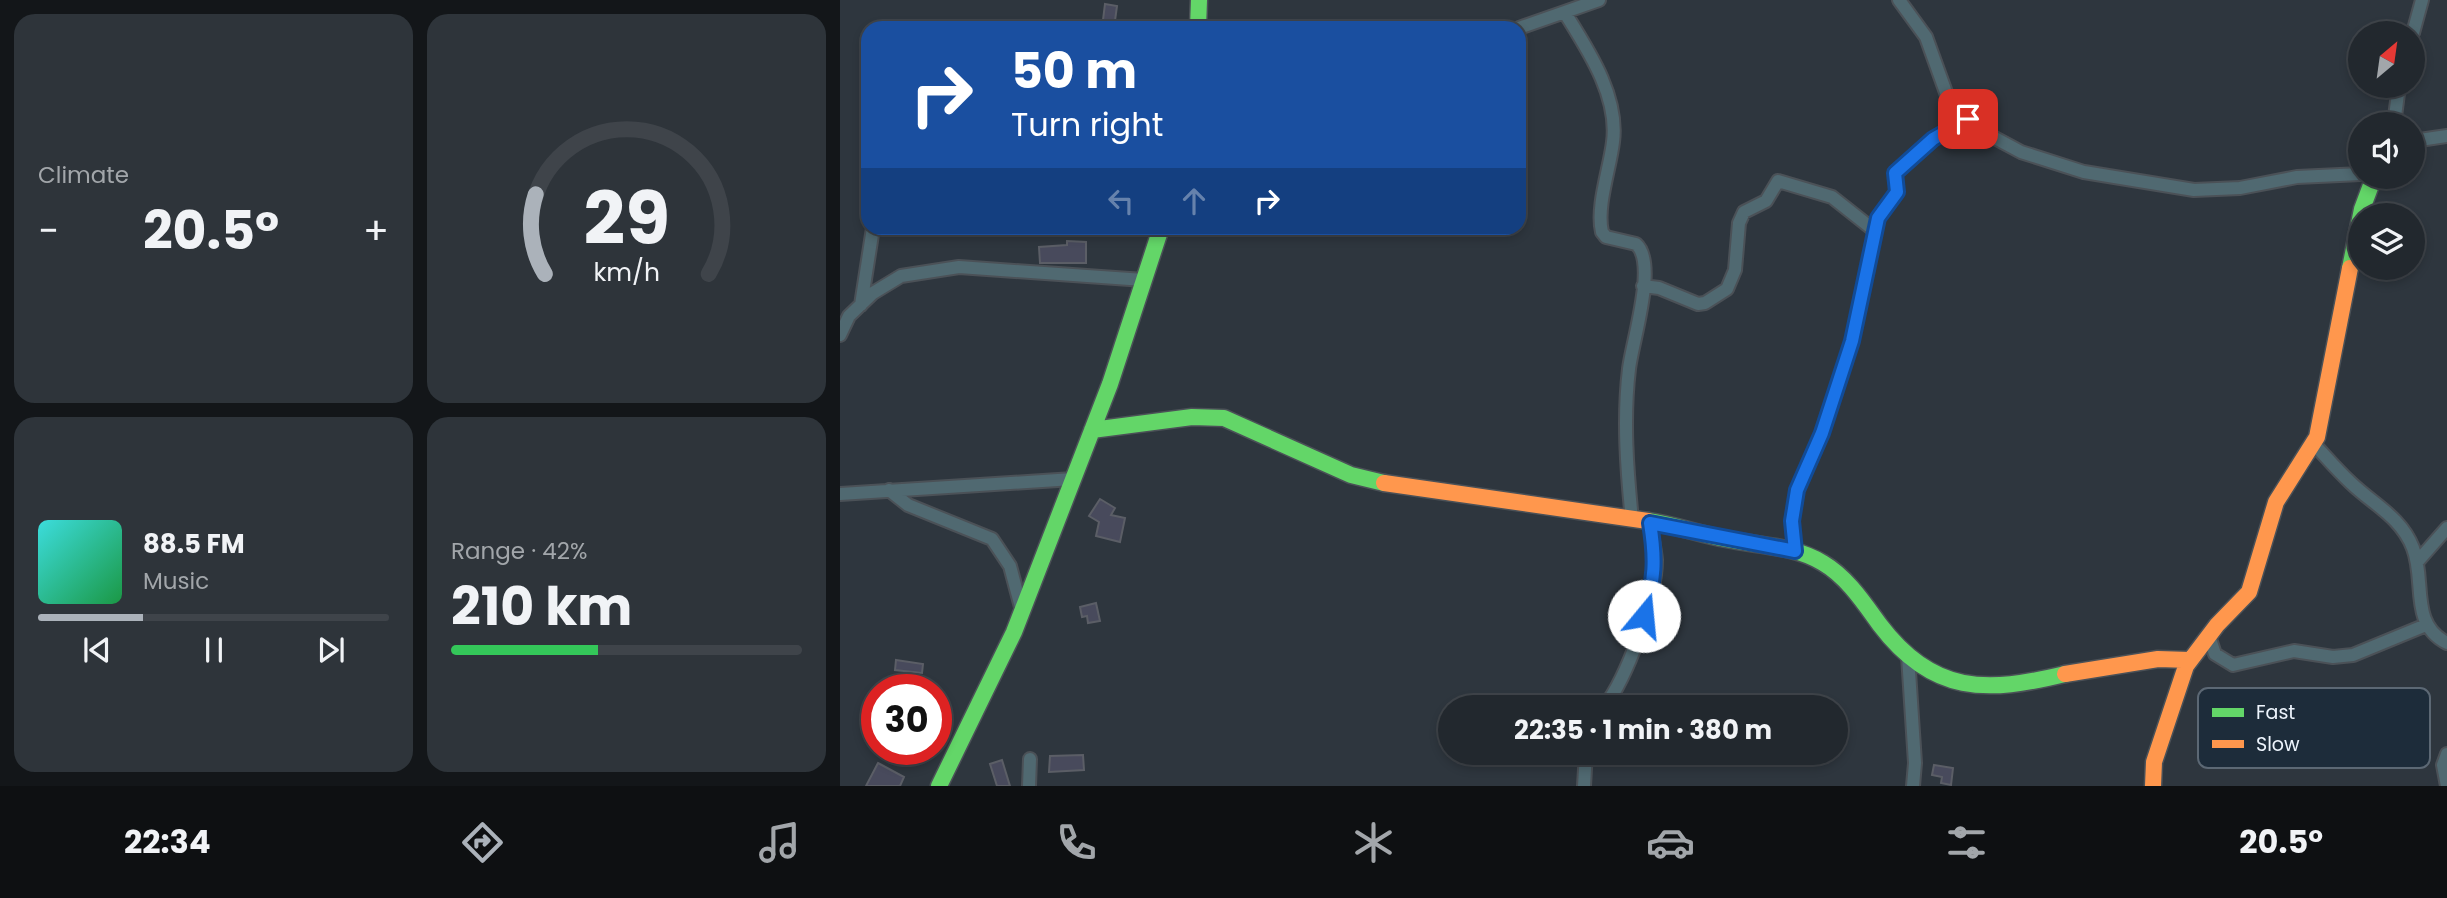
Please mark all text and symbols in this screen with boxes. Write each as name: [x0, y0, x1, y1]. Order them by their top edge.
north arrow: [2348, 21, 2426, 98]
map controls: [2348, 21, 2425, 280]
text: 50 m: [1011, 37, 1137, 105]
icon: right: [896, 49, 987, 140]
pin: [1938, 89, 1998, 149]
icon: arrive: [1949, 100, 1987, 138]
text: Turn right: [1011, 102, 1163, 147]
button: sound: [2348, 112, 2425, 189]
text: Climate: [38, 159, 129, 191]
text: 29: [583, 169, 670, 270]
icon: left: [1102, 182, 1140, 220]
icon: ahead: [1175, 182, 1213, 220]
icon: right: [1248, 182, 1286, 220]
text: 20.5°: [143, 194, 279, 267]
button: layers: [2348, 203, 2425, 280]
text: −: [38, 204, 59, 257]
text: +: [363, 204, 389, 257]
text: km/h: [593, 255, 660, 290]
text: 88.5 FM: [143, 526, 245, 562]
text: Range · 42%: [451, 535, 587, 567]
text: Music: [143, 565, 209, 597]
text: 210 km: [451, 570, 632, 643]
position arrow: [1607, 579, 1681, 653]
icon: previous: [78, 631, 116, 669]
icon: pause: [195, 631, 233, 669]
icon: next: [312, 631, 350, 669]
speed limit sign: 30: [861, 674, 952, 765]
legend: [2198, 688, 2430, 768]
text: Fast: [2256, 699, 2295, 726]
text: 22:35 · 1 min · 380 m: [1514, 712, 1772, 748]
text: Slow: [2256, 731, 2300, 758]
icon: directions: [458, 818, 507, 867]
icon: music: [755, 818, 804, 867]
icon: phone: [1052, 818, 1101, 867]
icon: climate: [1349, 818, 1398, 867]
icon: car: [1646, 818, 1695, 867]
icon: filters: [1942, 818, 1991, 867]
text: 22:34: [124, 819, 211, 864]
text: 20.5°: [2239, 819, 2323, 864]

